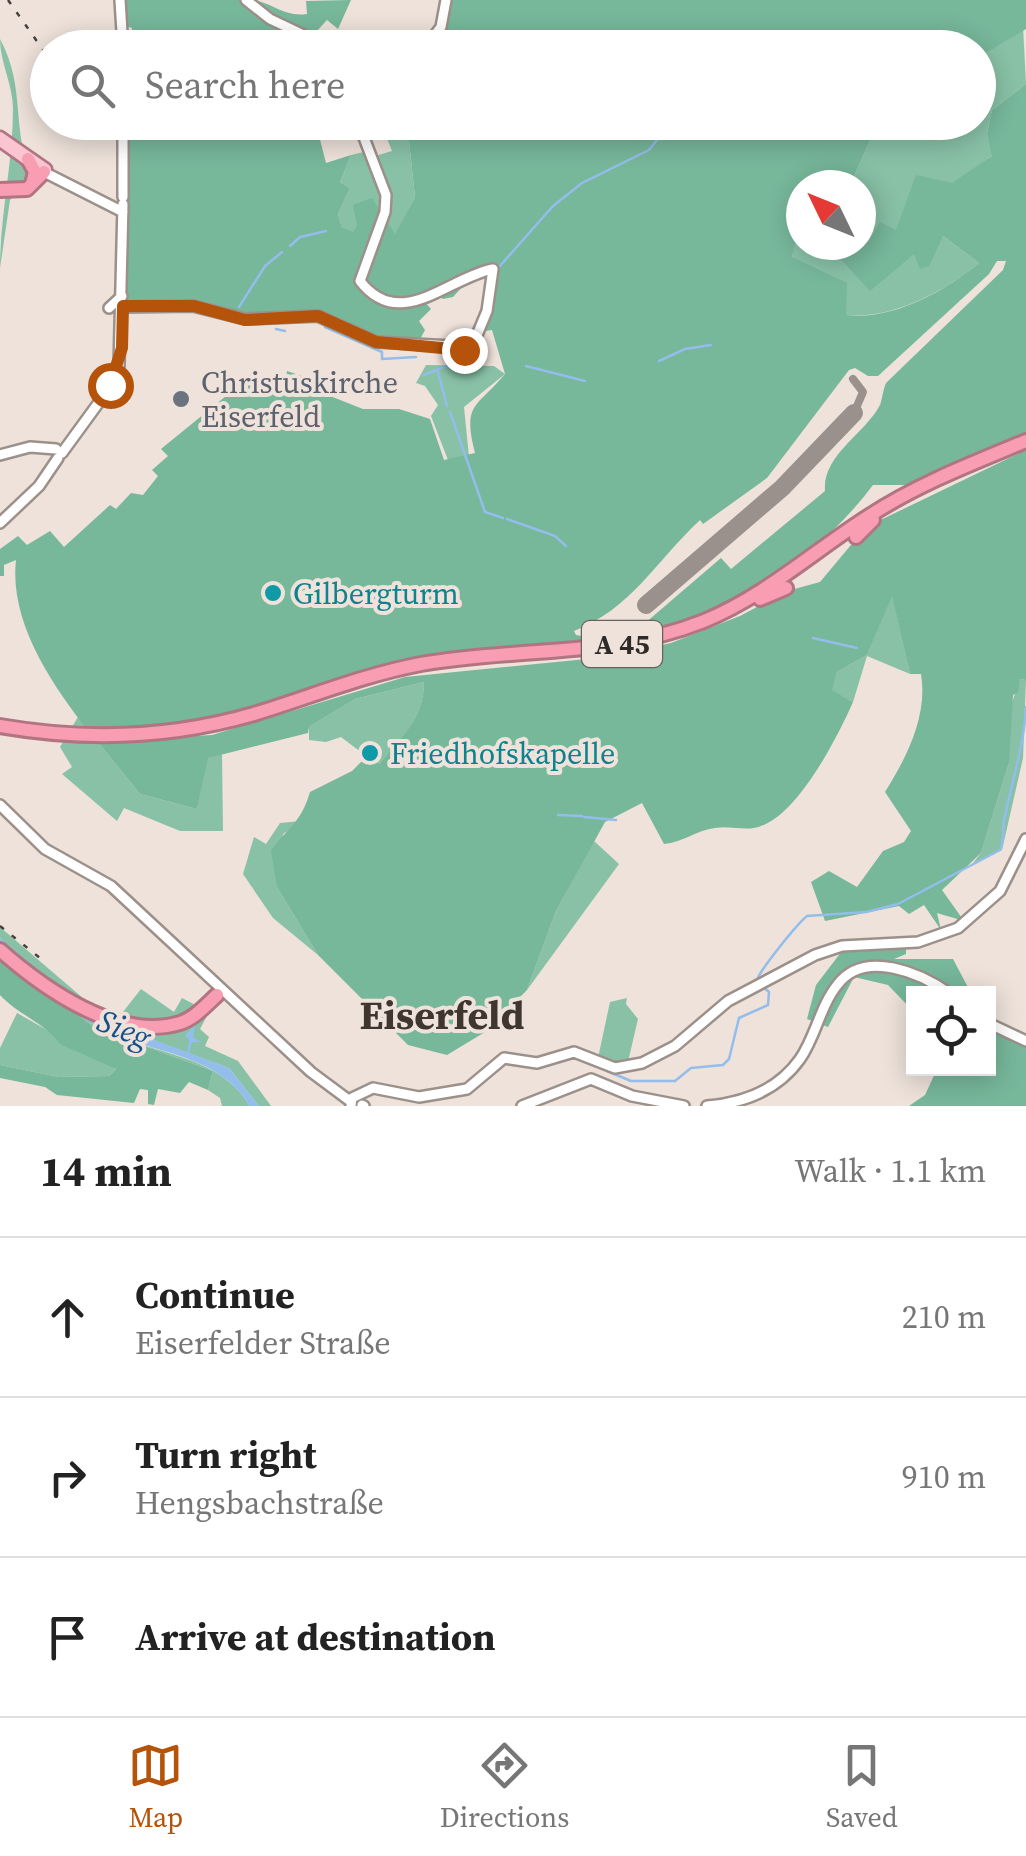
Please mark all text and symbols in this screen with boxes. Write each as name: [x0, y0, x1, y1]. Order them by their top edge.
search box: [30, 30, 996, 140]
icon: search: [65, 58, 120, 113]
text: Search here: [145, 59, 345, 111]
north arrow: [786, 170, 876, 260]
route end: [442, 328, 488, 374]
place label: Christuskirche Eiserfeld: [201, 362, 398, 437]
route start: [88, 363, 134, 409]
marker: Christuskirche Eiserfeld: [170, 388, 192, 410]
place label: Gilbergturm: [293, 573, 459, 614]
marker: Gilbergturm: [262, 582, 284, 604]
road number: A 45: [582, 621, 662, 667]
place label: Friedhofskapelle: [390, 733, 615, 774]
marker: Friedhofskapelle: [359, 742, 381, 764]
map controls: [906, 986, 996, 1076]
button: locate: [906, 986, 996, 1076]
district label: Eiserfeld: [360, 988, 524, 1042]
water label: Sieg: [91, 999, 159, 1060]
text: 14 min: [40, 1142, 172, 1200]
text: Walk · 1.1 km: [794, 1149, 986, 1193]
text: Continue: [135, 1269, 295, 1321]
icon: ahead: [40, 1290, 95, 1345]
text: 210 m: [902, 1295, 986, 1339]
text: Eiserfelder Straße: [135, 1321, 391, 1365]
text: Turn right: [135, 1429, 317, 1481]
icon: right: [40, 1450, 95, 1505]
text: 910 m: [902, 1455, 986, 1499]
text: Hengsbachstraße: [135, 1481, 384, 1525]
icon: arrive: [40, 1610, 95, 1665]
text: Arrive at destination: [135, 1611, 496, 1663]
tab: Map: [128, 1738, 183, 1836]
tab: Directions: [440, 1738, 569, 1836]
tab: Saved: [826, 1738, 898, 1836]

